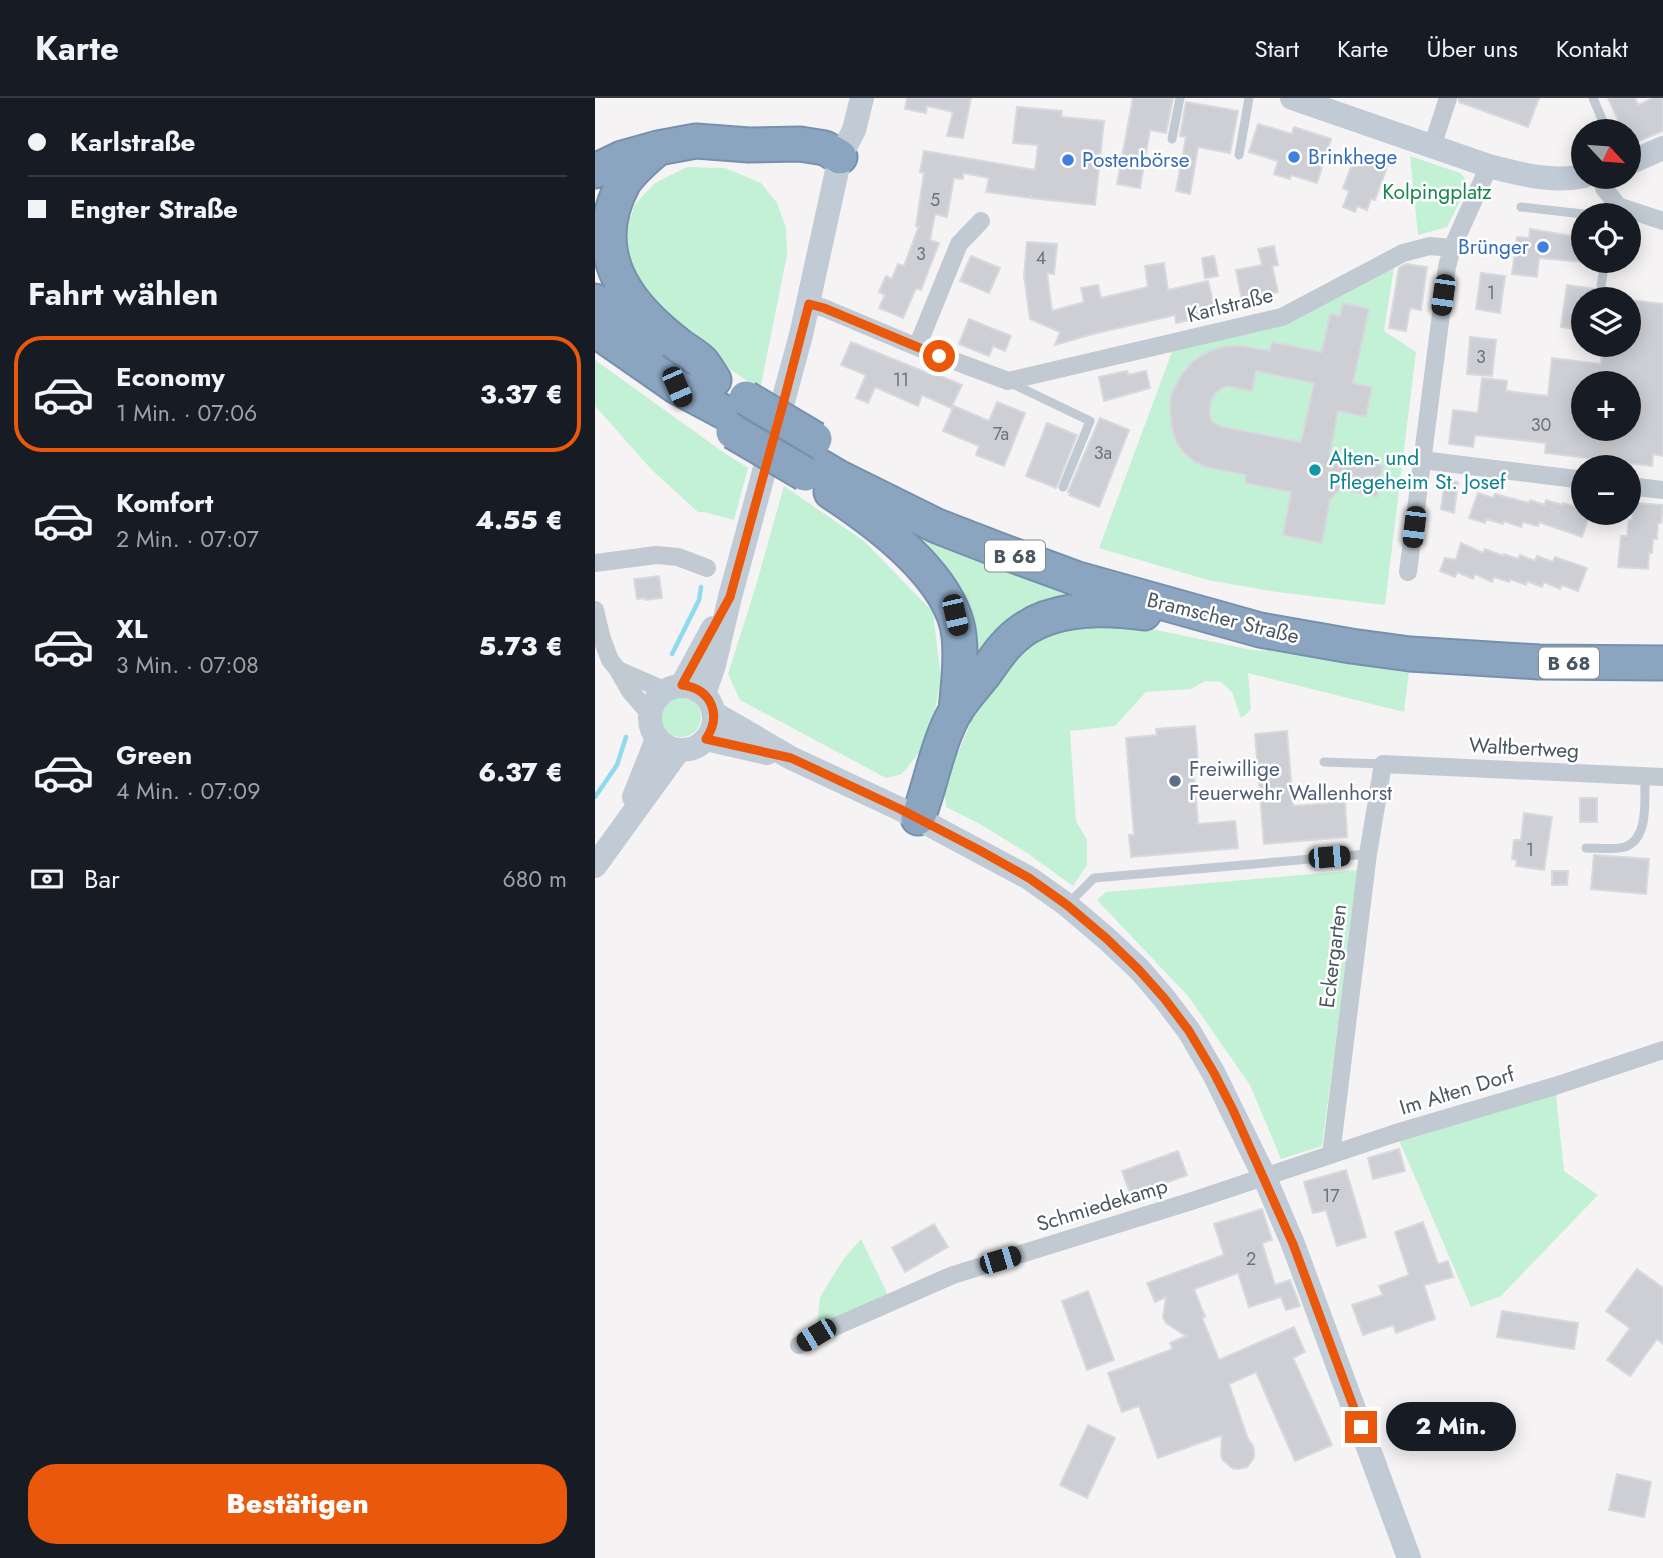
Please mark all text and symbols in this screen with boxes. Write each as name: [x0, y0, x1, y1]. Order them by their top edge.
text: Karte: [35, 25, 119, 72]
text: Start: [1255, 31, 1299, 66]
text: Karte: [1337, 31, 1388, 66]
text: Über uns: [1426, 31, 1518, 66]
text: Kontakt: [1556, 31, 1628, 66]
north arrow: [1571, 119, 1641, 189]
map controls: [1571, 119, 1641, 525]
text: Karlstraße: [70, 123, 195, 161]
place label: Brinkhege: [1308, 142, 1397, 172]
place label: Postenbörse: [1082, 145, 1190, 175]
marker: Brinkhege: [1286, 149, 1302, 165]
marker: Postenbörse: [1060, 152, 1076, 168]
park label: Kolpingplatz: [1382, 177, 1492, 207]
house number: 5: [930, 187, 940, 213]
text: Engter Straße: [70, 190, 238, 228]
button: locate: [1571, 203, 1641, 273]
place label: Brünger: [1458, 232, 1530, 262]
marker: Brünger: [1535, 239, 1551, 255]
house number: 3: [916, 241, 926, 267]
house number: 4: [1036, 245, 1046, 271]
text: Fahrt wählen: [28, 271, 218, 317]
car: [1430, 273, 1457, 317]
street label: Karlstraße: [1184, 280, 1276, 330]
house number: 1: [1487, 280, 1495, 306]
button: layers: [1571, 287, 1641, 357]
route start: [923, 340, 955, 372]
house number: 3: [1476, 344, 1486, 370]
text: Economy: [116, 358, 225, 396]
icon: car: [32, 363, 95, 426]
car: [659, 364, 696, 410]
house number: 11: [893, 367, 909, 393]
button: +: [1571, 371, 1641, 441]
text: 3.37 €: [480, 375, 563, 413]
text: 1 Min. · 07:06: [116, 396, 257, 430]
house number: 30: [1531, 412, 1552, 438]
house number: 7a: [993, 421, 1009, 447]
house number: 3a: [1094, 440, 1112, 466]
place label: Alten- und Pflegeheim St. Josef: [1329, 443, 1507, 497]
button: −: [1571, 455, 1641, 525]
marker: Alten- und Pflegeheim St. Josef: [1307, 462, 1323, 478]
text: Komfort: [116, 484, 213, 522]
icon: car: [32, 489, 95, 552]
text: 4.55 €: [475, 501, 563, 539]
car: [1402, 505, 1427, 549]
text: 2 Min. · 07:07: [116, 522, 259, 556]
road number: B 68: [985, 540, 1045, 572]
street label: Bramscher Straße: [1144, 585, 1302, 651]
car: [941, 592, 970, 638]
text: XL: [116, 610, 148, 648]
icon: car: [32, 615, 95, 678]
text: 5.73 €: [479, 627, 563, 665]
text: 3 Min. · 07:08: [116, 648, 259, 682]
road number: B 68: [1539, 648, 1599, 678]
street label: Waltbertweg: [1468, 730, 1580, 766]
text: Green: [116, 736, 192, 774]
icon: car: [32, 741, 95, 804]
text: 6.37 €: [478, 753, 563, 791]
place label: Freiwillige Feuerwehr Wallenhorst: [1189, 754, 1392, 808]
marker: Freiwillige Feuerwehr Wallenhorst: [1167, 773, 1183, 789]
text: 4 Min. · 07:09: [116, 774, 260, 808]
house number: 1: [1526, 837, 1534, 863]
car: [1308, 845, 1351, 869]
icon: cash: [28, 860, 66, 898]
text: Bar: [84, 860, 120, 898]
text: 680 m: [503, 862, 567, 896]
street label: Eckergarten: [1312, 902, 1354, 1010]
street label: Im Alten Dorf: [1396, 1059, 1519, 1123]
street label: Schmiedekamp: [1033, 1171, 1171, 1239]
house number: 17: [1322, 1183, 1340, 1209]
car: [977, 1244, 1024, 1276]
house number: 2: [1246, 1246, 1256, 1272]
car: [793, 1315, 840, 1355]
callout: 2 Min.: [1385, 1402, 1515, 1452]
text: 2 Min.: [1415, 1409, 1487, 1443]
route end: [1345, 1411, 1377, 1443]
button: Bestätigen: [28, 1464, 567, 1544]

